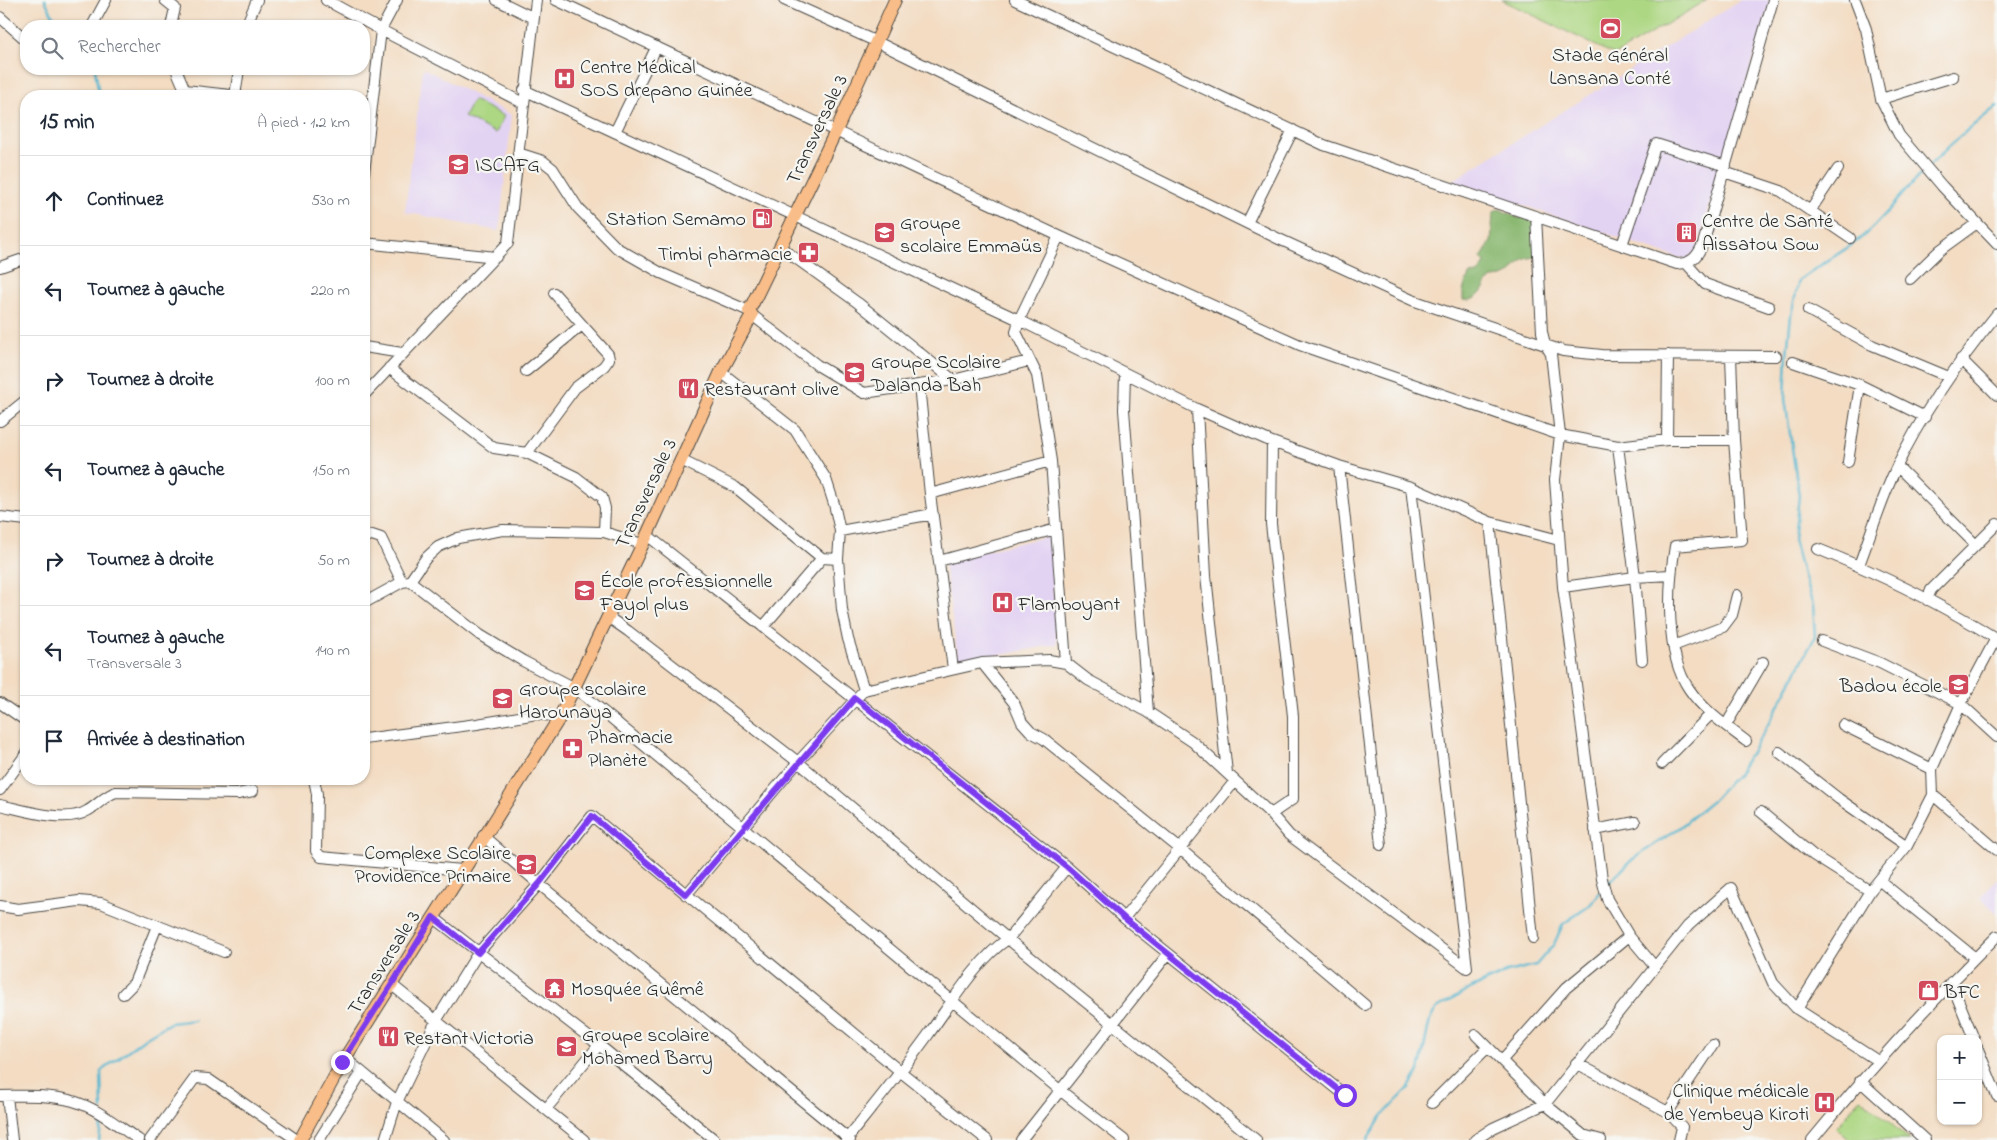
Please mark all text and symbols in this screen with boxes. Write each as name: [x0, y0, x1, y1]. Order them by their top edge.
sports icon: Stade Général Lansana Conté: [1598, 16, 1622, 40]
search box: [20, 20, 370, 75]
icon: search: [38, 34, 66, 62]
text: Rechercher: [78, 34, 161, 61]
place label: Stade Général Lansana Conté: [1549, 42, 1671, 94]
place label: Centre Médical SOS drepano Guinée: [580, 54, 752, 106]
hospital icon: Centre Médical SOS drepano Guinée: [552, 66, 576, 90]
street label: Transversale 3: [780, 70, 856, 190]
text: 15 min: [40, 108, 94, 138]
text: À pied · 1.2 km: [257, 111, 350, 135]
school or university icon: ISCAFG: [447, 152, 471, 176]
place label: ISCAFG: [475, 152, 540, 181]
icon: ahead: [40, 187, 68, 215]
text: Continuez: [87, 187, 163, 214]
text: 530 m: [311, 189, 350, 213]
place label: Station Semamo: [606, 206, 746, 235]
fuel station icon: Station Semamo: [750, 206, 774, 230]
place label: Centre de Santé Aissatou Sow: [1702, 208, 1833, 260]
place label: Groupe scolaire Emmaüs: [900, 210, 1042, 262]
building icon: Centre de Santé Aissatou Sow: [1674, 220, 1698, 244]
school or university icon: Groupe scolaire Emmaüs: [872, 221, 896, 245]
place label: Timbi pharmacie: [658, 241, 792, 270]
pharmacy icon: Timbi pharmacie: [796, 241, 820, 265]
icon: left: [40, 277, 68, 305]
text: Tournez à gauche: [87, 277, 224, 304]
text: 220 m: [311, 279, 350, 303]
place label: Groupe Scolaire Dalanda Bah: [870, 349, 1001, 401]
school or university icon: Groupe Scolaire Dalanda Bah: [843, 360, 867, 384]
icon: right: [40, 367, 68, 395]
text: Tournez à droite: [87, 367, 213, 394]
text: 100 m: [315, 369, 350, 393]
restaurant icon: Restaurant Olive: [676, 376, 700, 400]
place label: Restaurant Olive: [704, 376, 839, 405]
street label: Transversale 3: [609, 434, 685, 554]
icon: left: [40, 457, 68, 485]
text: Tournez à gauche: [87, 457, 224, 484]
text: 150 m: [312, 459, 350, 483]
icon: right: [40, 547, 68, 575]
text: Tournez à droite: [87, 547, 213, 574]
text: 50 m: [318, 549, 350, 573]
place label: École professionnelle Fayol plus: [599, 568, 773, 620]
school or university icon: École professionnelle Fayol plus: [572, 579, 596, 603]
hospital icon: Flamboyant: [990, 591, 1014, 615]
place label: Flamboyant: [1017, 591, 1120, 620]
text: Tournez à gauche: [87, 625, 224, 652]
icon: left: [40, 637, 68, 665]
text: 140 m: [315, 639, 350, 663]
text: Transversale 3: [87, 652, 182, 676]
place label: Badou école: [1839, 673, 1942, 702]
school or university icon: Badou école: [1946, 673, 1970, 697]
place label: Groupe scolaire Harounaya: [519, 676, 646, 728]
school or university icon: Groupe scolaire Harounaya: [491, 687, 515, 711]
place label: Pharmacie Planète: [588, 724, 673, 776]
icon: arrive: [40, 727, 68, 755]
text: Arrivée à destination: [87, 727, 245, 754]
pharmacy icon: Pharmacie Planète: [560, 736, 584, 760]
place label: Complexe Scolaire Providence Primaire: [355, 840, 511, 892]
school or university icon: Complexe Scolaire Providence Primaire: [515, 852, 539, 876]
street label: Transversale 3: [341, 905, 429, 1021]
temple icon: Mosquée Guêmê: [543, 976, 567, 1000]
place label: Mosquée Guêmê: [571, 976, 704, 1005]
shop icon: BFC: [1916, 979, 1940, 1003]
place label: BFC: [1943, 979, 1980, 1008]
place label: Groupe scolaire Mohamed Barry: [582, 1022, 713, 1074]
restaurant icon: Restant Victoria: [376, 1025, 400, 1049]
place label: Restant Victoria: [404, 1025, 534, 1054]
school or university icon: Groupe scolaire Mohamed Barry: [554, 1034, 578, 1058]
map controls: [1937, 1035, 1982, 1125]
button: +: [1937, 1035, 1982, 1080]
route end: [331, 1051, 354, 1074]
place label: Clinique médicale de Yembeya Kiroti: [1663, 1078, 1809, 1130]
button: −: [1937, 1080, 1982, 1125]
route start: [1334, 1084, 1357, 1107]
hospital icon: Clinique médicale de Yembeya Kiroti: [1813, 1090, 1837, 1114]

